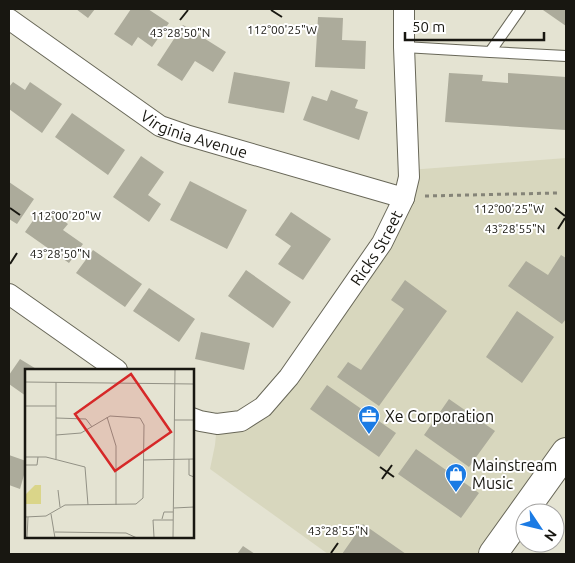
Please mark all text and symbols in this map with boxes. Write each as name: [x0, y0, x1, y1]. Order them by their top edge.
scale bar: [405, 10, 544, 42]
text: 50 m: [412, 18, 445, 35]
text: 112°00'25"W: [247, 23, 317, 36]
text: 43°28'50"N: [150, 26, 210, 39]
street label: Virginia Avenue: [137, 106, 250, 161]
text: 112°00'25"W: [474, 202, 544, 215]
street label: Ricks Street: [347, 207, 406, 289]
text: 112°00'20"W: [31, 209, 101, 222]
text: 43°28'55"N: [485, 222, 545, 235]
text: 43°28'50"N: [30, 247, 90, 260]
inset map: [25, 369, 194, 538]
office icon: Xe Corporation: [357, 404, 381, 435]
place label: Xe Corporation: [385, 407, 494, 425]
place label: Mainstream Music: [472, 456, 557, 492]
shop icon: Mainstream Music: [444, 462, 468, 493]
north arrow: [515, 503, 565, 553]
text: 43°28'55"N: [308, 524, 368, 537]
text: N: [541, 527, 560, 544]

